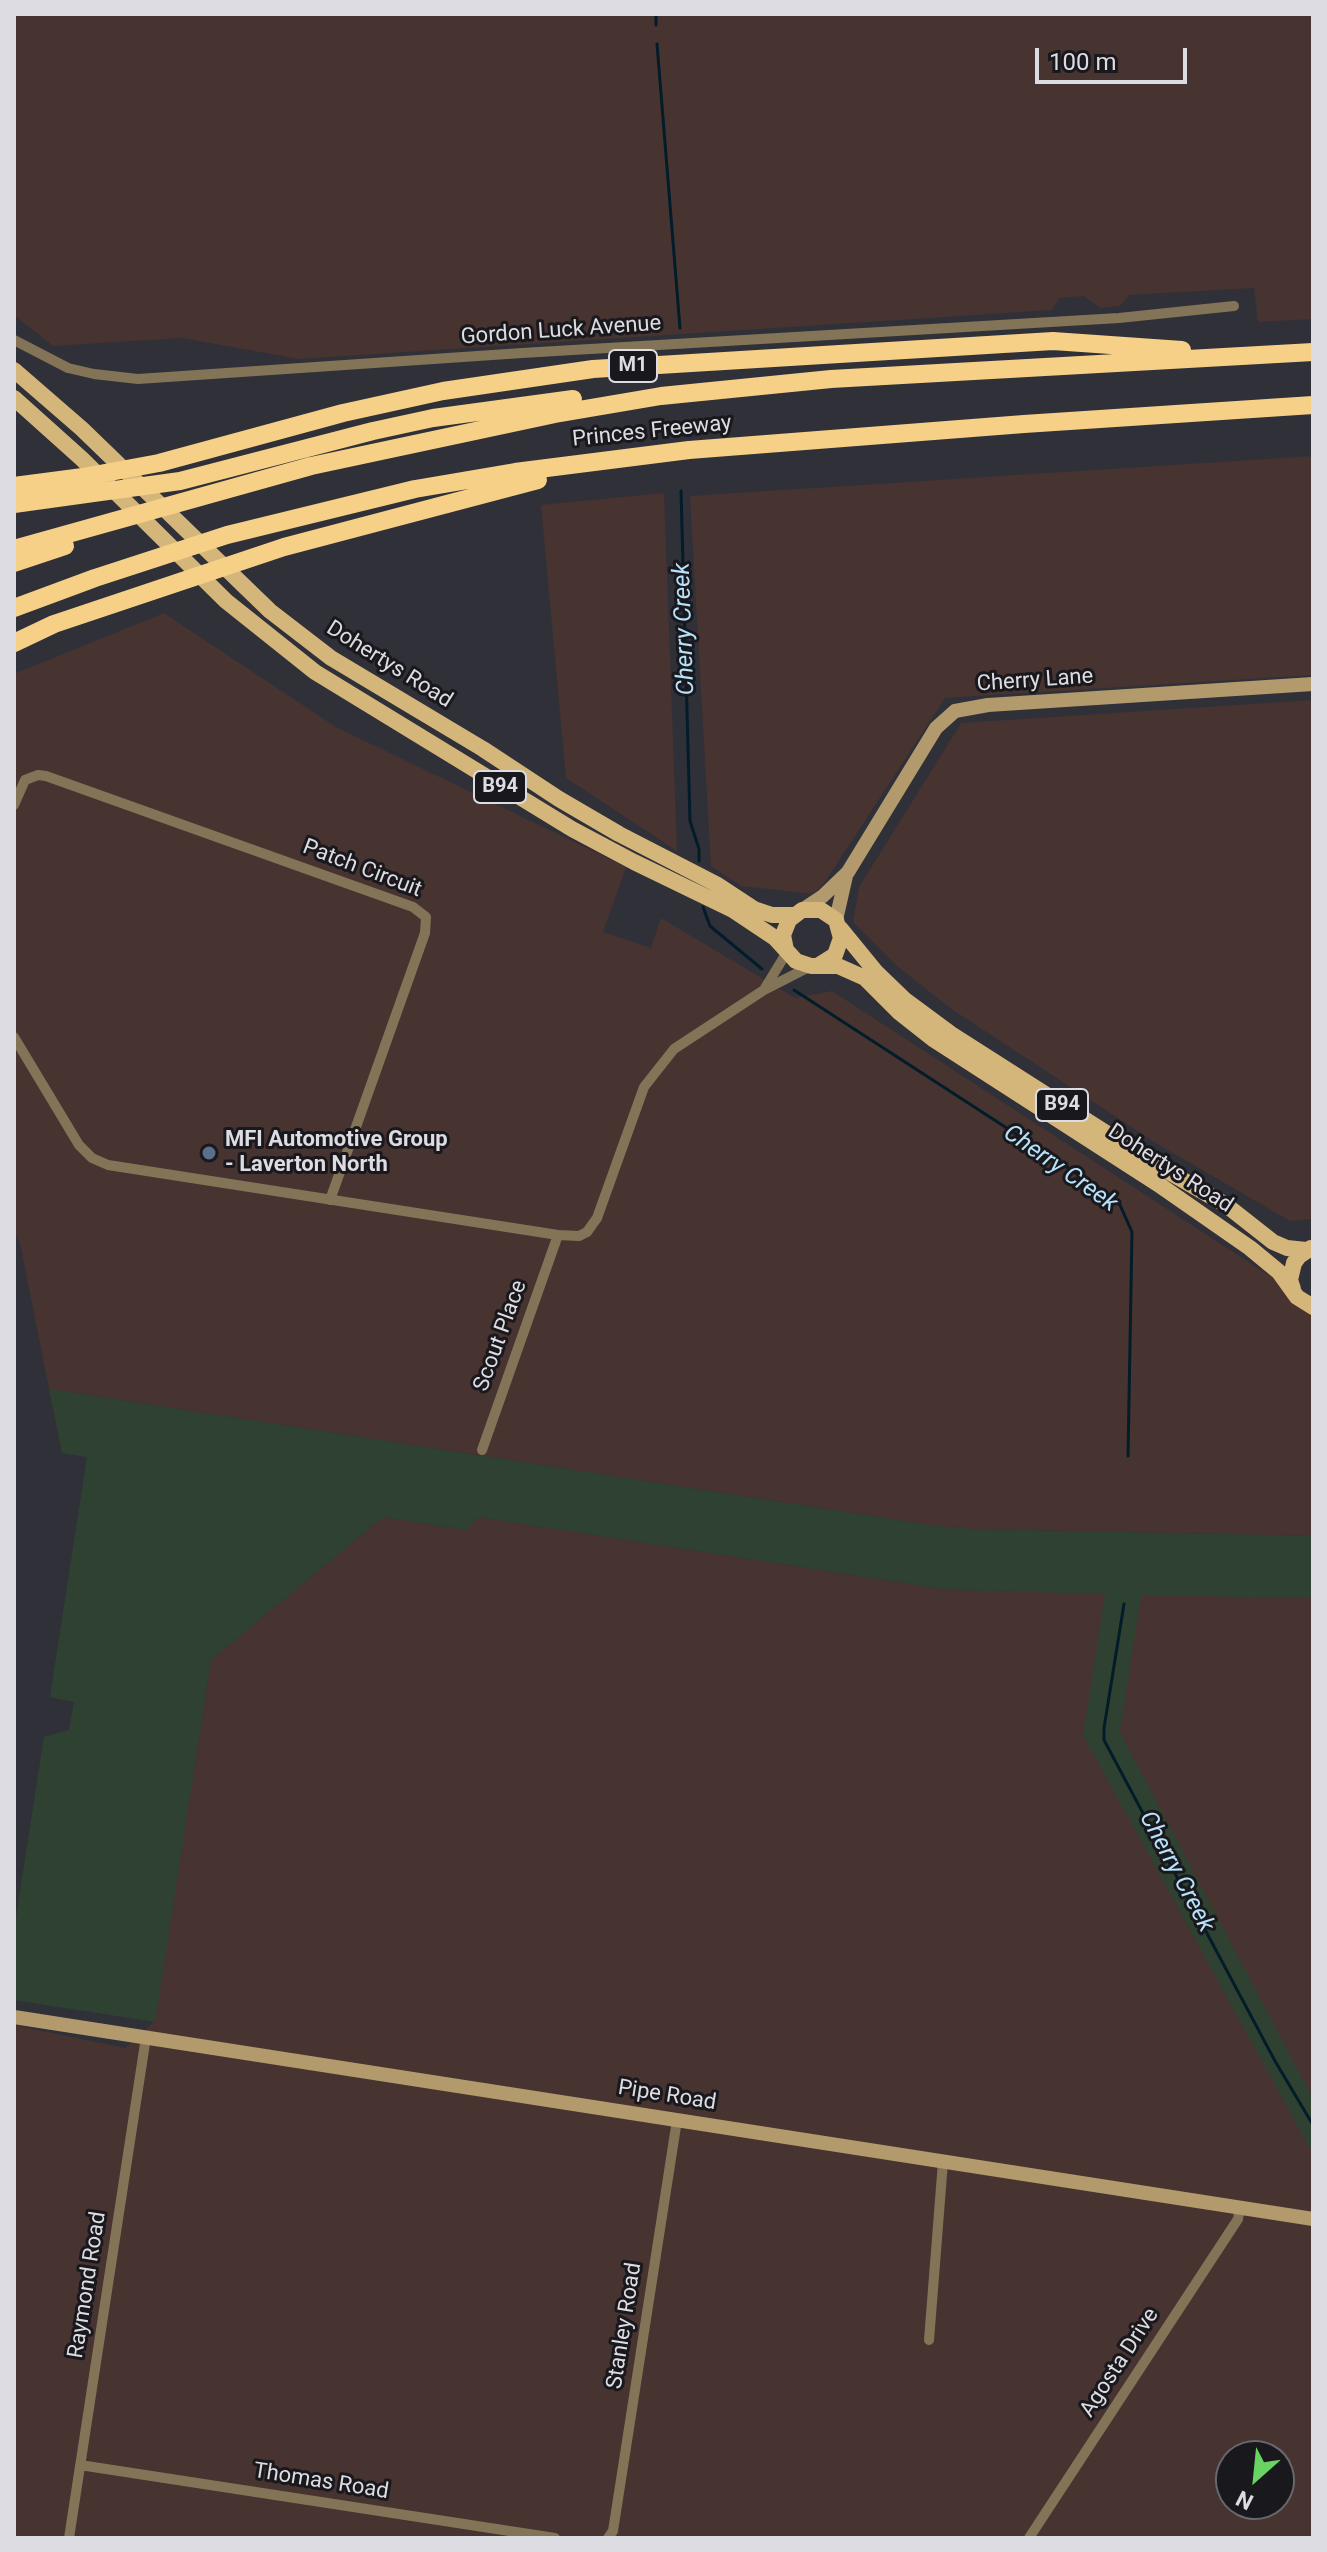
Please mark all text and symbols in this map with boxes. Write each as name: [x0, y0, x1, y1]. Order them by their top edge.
scale bar: [1039, 32, 1191, 82]
text: 100 m: [1049, 48, 1116, 76]
street label: Gordon Luck Avenue: [460, 311, 662, 351]
road number: M1: [609, 350, 657, 382]
street label: Princes Freeway: [571, 411, 733, 453]
water label: Cherry Creek: [668, 562, 702, 696]
street label: Dohertys Road: [321, 616, 457, 714]
street label: Cherry Lane: [976, 664, 1094, 698]
road number: B94: [474, 771, 526, 803]
street label: Patch Circuit: [299, 834, 425, 904]
road number: B94: [1036, 1089, 1088, 1121]
water label: Cherry Creek: [997, 1119, 1123, 1219]
street label: Dohertys Road: [1103, 1119, 1237, 1219]
place label: MFI Automotive Group - Laverton North: [225, 1127, 448, 1178]
marker: MFI Automotive Group - Laverton North: [200, 1144, 218, 1162]
street label: Scout Place: [469, 1277, 533, 1395]
water label: Cherry Creek: [1132, 1807, 1220, 1937]
street label: Pipe Road: [616, 2075, 718, 2117]
street label: Raymond Road: [63, 2210, 113, 2360]
street label: Stanley Road: [602, 2261, 648, 2391]
street label: Agosta Drive: [1075, 2304, 1165, 2422]
north arrow: [1215, 2440, 1295, 2520]
street label: Thomas Road: [252, 2458, 390, 2506]
text: N: [1232, 2485, 1257, 2515]

